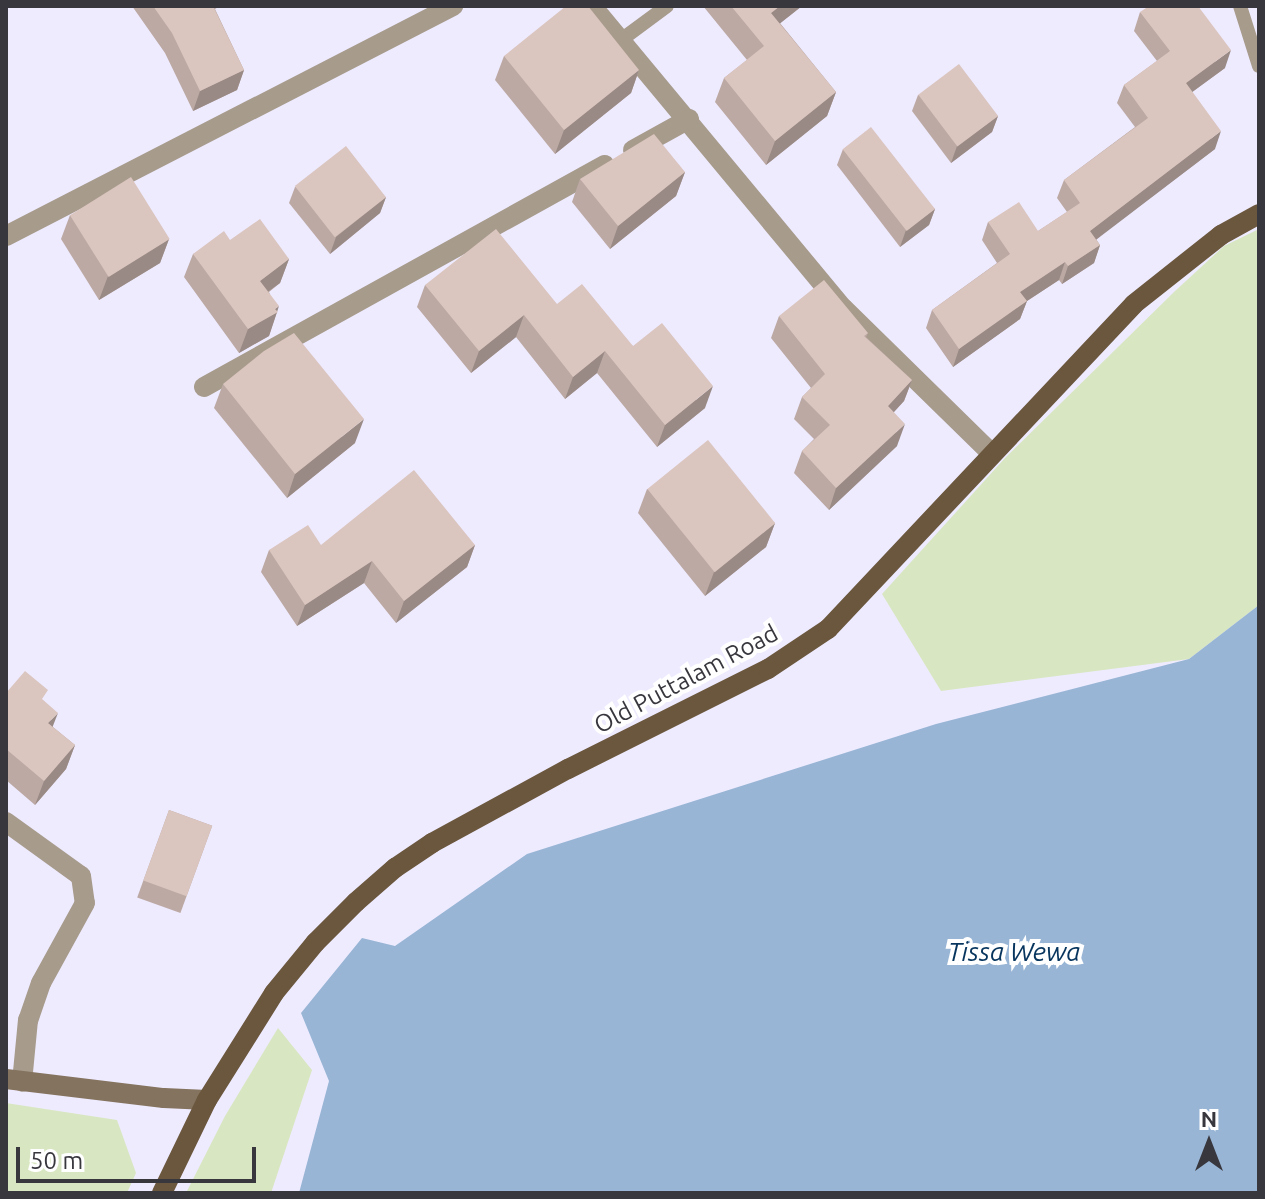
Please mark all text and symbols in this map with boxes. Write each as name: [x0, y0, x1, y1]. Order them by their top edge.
street label: Old Puttalam Road: [589, 618, 783, 740]
water label: Tissa Wewa: [948, 936, 1080, 968]
north arrow: [1169, 1103, 1249, 1183]
text: N: [1201, 1106, 1217, 1131]
scale bar: [20, 1131, 260, 1181]
text: 50 m: [30, 1147, 83, 1174]

